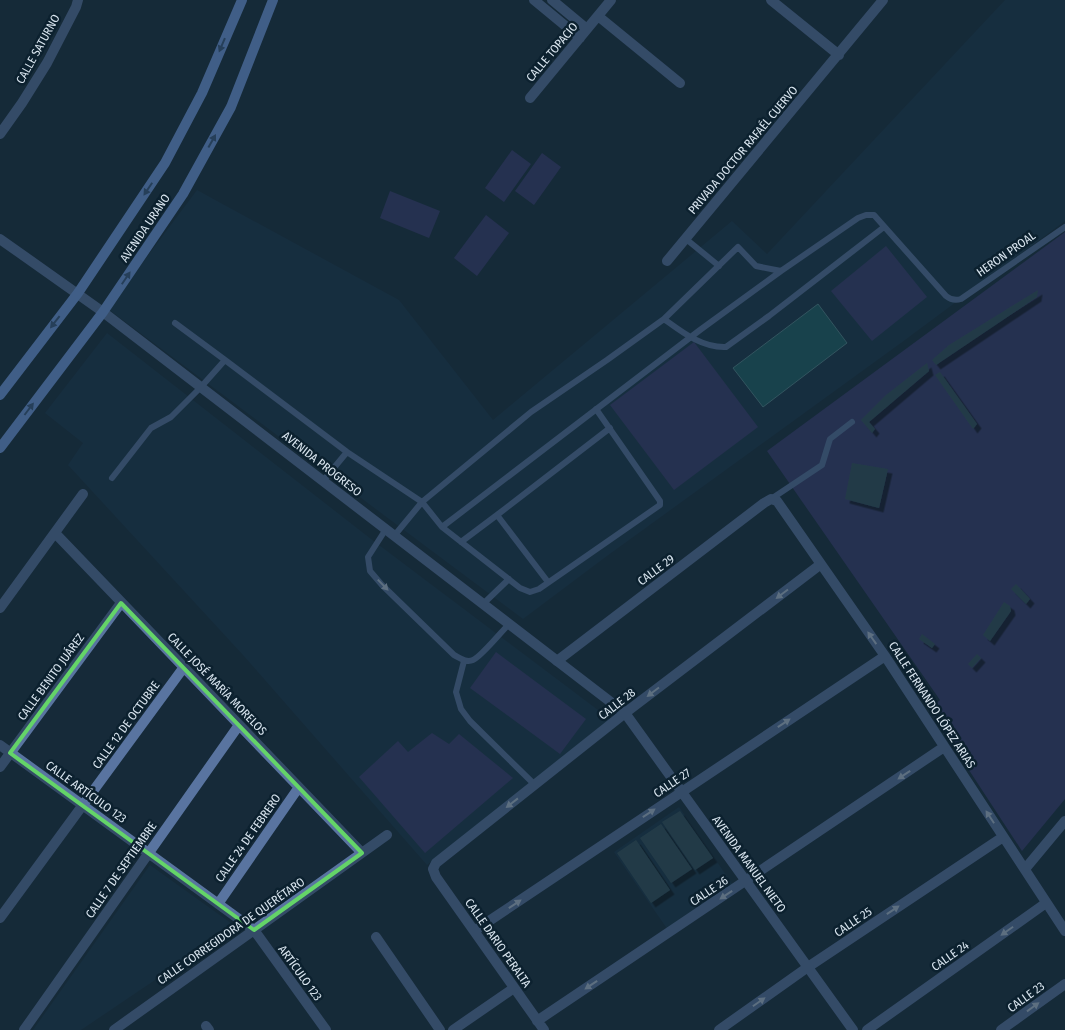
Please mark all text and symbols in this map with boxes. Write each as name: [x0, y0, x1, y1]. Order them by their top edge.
street label: CALLE SATURNO: [13, 12, 63, 86]
street label: CALLE TOPACIO: [523, 20, 581, 84]
one-way arrow: [218, 38, 226, 52]
street label: PRIVADA DOCTOR RAFAÉL CUERVO: [684, 82, 801, 217]
one-way arrow: [208, 134, 217, 147]
one-way arrow: [143, 182, 153, 196]
street label: AVENIDA URANO: [117, 191, 173, 265]
street label: HERON PROAL: [974, 228, 1039, 279]
one-way arrow: [121, 271, 131, 285]
one-way arrow: [50, 315, 61, 328]
one-way arrow: [24, 403, 35, 416]
street label: AVENIDA PROGRESO: [279, 429, 365, 499]
street label: CALLE 29: [635, 552, 677, 588]
one-way arrow: [377, 579, 389, 591]
one-way arrow: [776, 589, 789, 599]
street label: CALLE JOSÉ MARÍA MORELOS: [164, 629, 270, 738]
street label: CALLE BENITO JUÁREZ: [14, 630, 87, 723]
one-way arrow: [867, 631, 877, 644]
street label: CALLE FERNANDO LÓPEZ ARIAS: [886, 639, 979, 771]
street label: CALLE 12 DE OCTUBRE: [90, 678, 163, 771]
street label: CALLE 28: [596, 685, 638, 723]
one-way arrow: [646, 687, 660, 697]
one-way arrow: [778, 718, 791, 727]
street label: CALLE ARTÍCULO 123: [43, 757, 130, 826]
street label: CALLE 27: [651, 766, 693, 800]
one-way arrow: [897, 770, 911, 780]
street label: CALLE 24 DE FEBRERO: [212, 791, 284, 885]
one-way arrow: [505, 798, 518, 809]
one-way arrow: [643, 808, 656, 818]
one-way arrow: [985, 811, 995, 824]
street label: AVENIDA MANUEL NIETO: [709, 813, 789, 915]
street label: CALLE 7 DE SEPTIEMBRE: [83, 819, 160, 921]
street label: CALLE 26: [687, 873, 731, 909]
street label: CALLE CORREGIDORA DE QUERÉTARO: [154, 874, 307, 987]
one-way arrow: [719, 890, 732, 900]
street label: CALLE DARIO PERALTA: [462, 896, 534, 991]
one-way arrow: [508, 899, 521, 909]
street label: CALLE 25: [832, 904, 875, 940]
one-way arrow: [886, 905, 900, 915]
one-way arrow: [1000, 926, 1013, 936]
street label: CALLE 24: [929, 938, 972, 974]
street label: ARTÍCULO 123: [275, 942, 326, 1003]
street label: CALLE 23: [1005, 979, 1047, 1015]
one-way arrow: [584, 980, 597, 990]
one-way arrow: [752, 997, 766, 1007]
one-way arrow: [1026, 1002, 1040, 1012]

